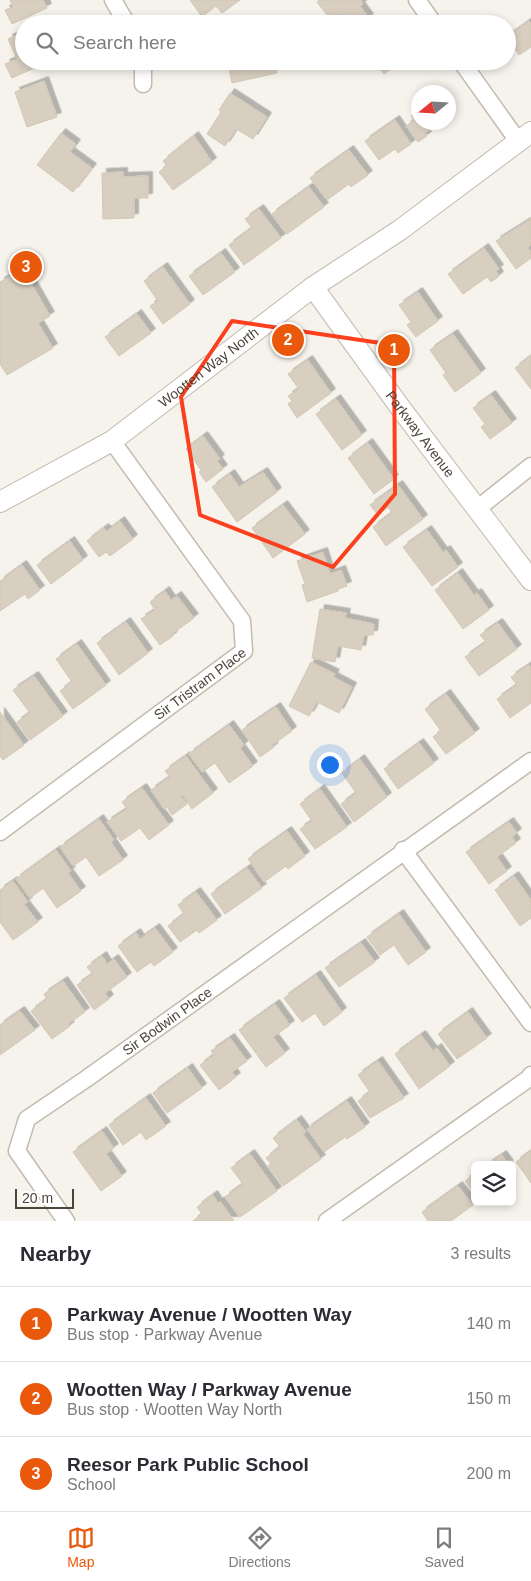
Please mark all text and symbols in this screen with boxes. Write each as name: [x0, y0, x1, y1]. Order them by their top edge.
search box: [15, 15, 516, 70]
icon: search: [33, 29, 61, 57]
text: Search here: [73, 32, 177, 53]
north arrow: [411, 85, 456, 130]
pin: 3: [10, 248, 42, 286]
pin: 2: [272, 321, 304, 359]
street label: Wootten Way North: [155, 324, 262, 410]
pin: 1: [378, 331, 410, 369]
street label: Parkway Avenue: [383, 388, 458, 481]
street label: Sir Tristram Place: [151, 644, 249, 723]
your location: [317, 752, 343, 778]
street label: Sir Bodwin Place: [119, 984, 215, 1058]
map controls: [471, 1161, 516, 1206]
button: layers: [471, 1161, 516, 1206]
scale bar: [15, 1186, 74, 1209]
text: 20 m: [22, 1190, 53, 1206]
text: Nearby: [20, 1242, 91, 1265]
text: 3 results: [451, 1245, 511, 1262]
text: Parkway Avenue / Wootten Way: [67, 1304, 352, 1325]
text: 1: [32, 1315, 40, 1332]
text: 140 m: [467, 1315, 511, 1332]
text: Bus stop · Parkway Avenue: [67, 1326, 262, 1343]
text: Wootten Way / Parkway Avenue: [67, 1379, 352, 1400]
text: 2: [32, 1390, 40, 1407]
text: 150 m: [467, 1390, 511, 1407]
text: Bus stop · Wootten Way North: [67, 1401, 282, 1418]
text: Reesor Park Public School: [67, 1454, 309, 1475]
text: 3: [32, 1465, 40, 1482]
text: 200 m: [467, 1465, 511, 1482]
text: School: [67, 1476, 116, 1493]
tab: Map: [67, 1524, 95, 1570]
tab: Directions: [229, 1524, 291, 1570]
tab: Saved: [424, 1524, 464, 1570]

